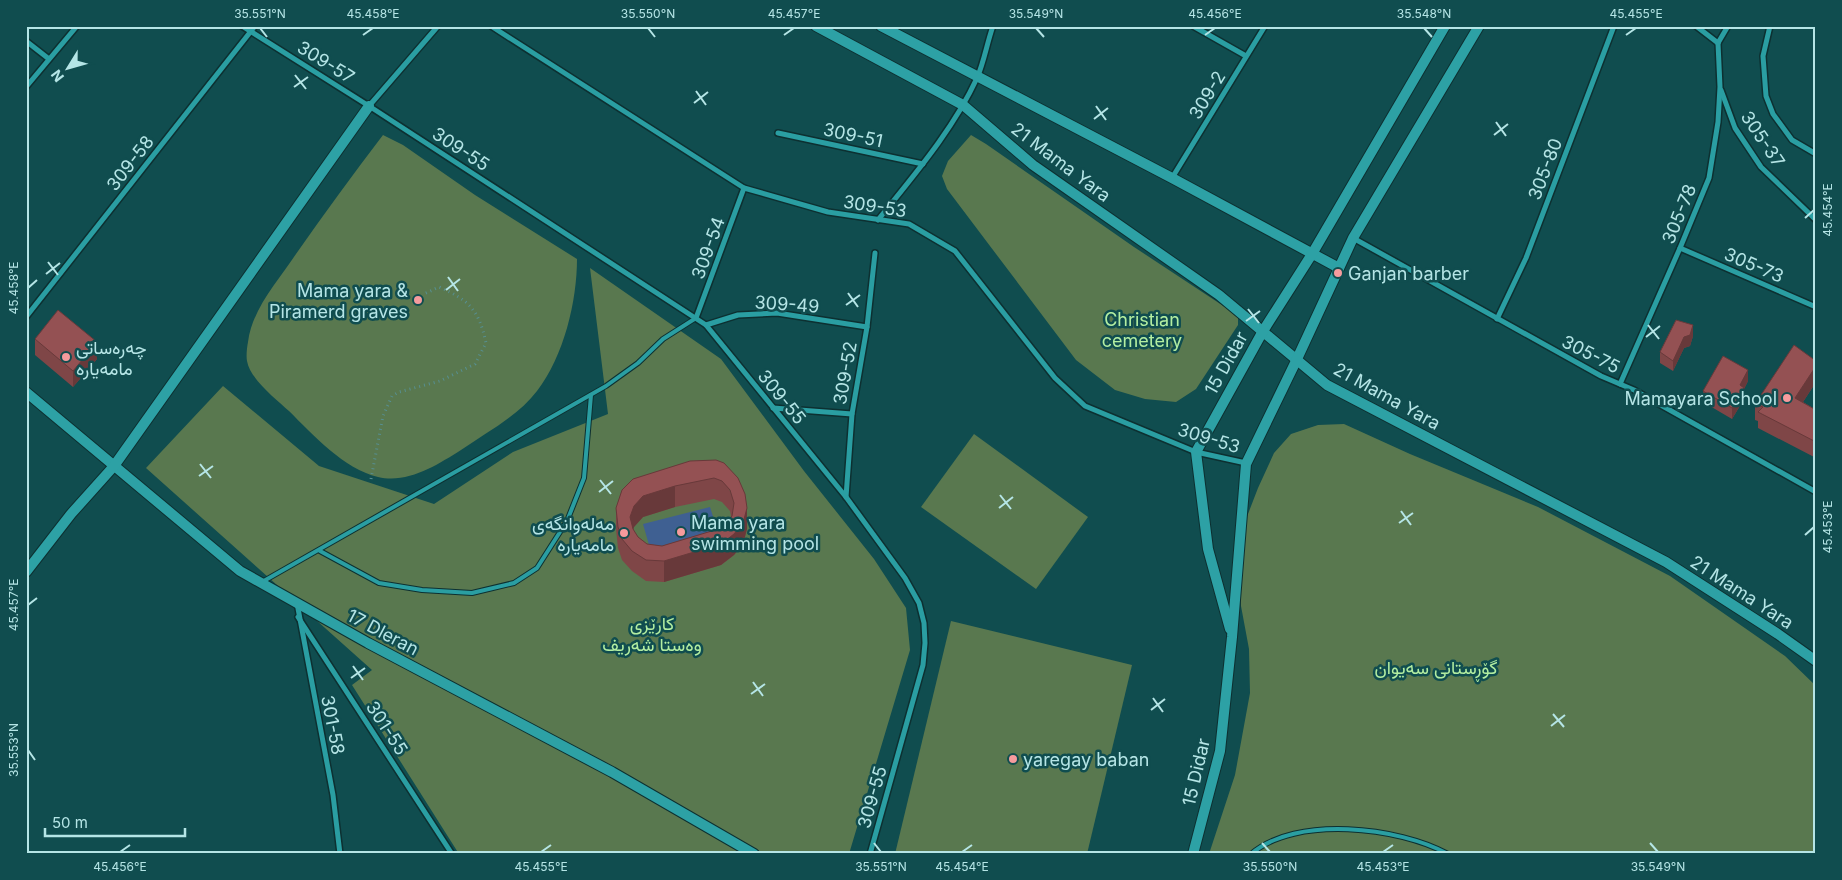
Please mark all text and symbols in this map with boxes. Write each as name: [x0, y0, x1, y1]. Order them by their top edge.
text: 35.551°N: [234, 6, 286, 21]
text: 45.458°E: [346, 6, 400, 21]
text: 35.550°N: [621, 6, 675, 21]
text: 45.457°E: [768, 6, 820, 21]
text: 35.549°N: [1009, 6, 1063, 21]
text: 45.456°E: [1188, 6, 1242, 21]
text: 35.548°N: [1397, 6, 1451, 21]
text: 45.455°E: [1609, 6, 1663, 21]
street label: 309-57: [294, 36, 358, 88]
north arrow: [42, 42, 92, 92]
text: N: [47, 67, 67, 86]
street label: 309-2: [1185, 67, 1229, 123]
street label: 305-37: [1737, 107, 1789, 171]
street label: 309-51: [821, 118, 885, 152]
street label: 21 Mama Yara: [1007, 118, 1115, 206]
street label: 309-55: [429, 123, 493, 175]
street label: 309-58: [102, 131, 158, 195]
street label: 305-80: [1524, 135, 1566, 203]
street label: 305-78: [1658, 181, 1700, 247]
text: 45.454°E: [1820, 183, 1835, 237]
street label: 309-53: [842, 191, 908, 221]
street label: 309-54: [687, 214, 729, 282]
street label: 305-73: [1721, 243, 1787, 287]
text: 45.458°E: [6, 261, 21, 315]
place label: Ganjan barber: [1348, 263, 1469, 284]
marker: Ganjan barber: [1332, 267, 1344, 279]
place label: Mama yara & Piramerd graves: [269, 280, 408, 322]
street label: 309-49: [754, 291, 820, 317]
marker: Mama yara & Piramerd graves: [412, 294, 424, 306]
park label: Christian cemetery: [1102, 309, 1182, 351]
street label: 15 Didar: [1200, 328, 1252, 398]
street label: 305-75: [1559, 331, 1623, 377]
place label: چەرەساتی مامەیارە: [76, 337, 147, 380]
street label: 309-52: [829, 340, 861, 406]
marker: چەرەساتی مامەیارە: [60, 351, 72, 363]
street label: 21 Mama Yara: [1330, 358, 1444, 434]
street label: 309-55: [754, 366, 810, 428]
place label: Mamayara School: [1625, 388, 1777, 409]
marker: Mamayara School: [1781, 392, 1793, 404]
street label: 309-53: [1175, 419, 1243, 457]
text: 45.453°E: [1820, 500, 1835, 554]
place label: Mama yara swimming pool: [691, 512, 819, 554]
place label: مەلەوانگەی مامەیارە: [532, 513, 614, 556]
marker: Mama yara swimming pool: [675, 526, 687, 538]
marker: مەلەوانگەی مامەیارە: [618, 527, 630, 539]
street label: 21 Mama Yara: [1687, 551, 1797, 633]
text: 45.457°E: [6, 579, 21, 631]
street label: 17 Dleran: [344, 604, 422, 660]
park label: کارێزی وەستا شەریف: [602, 613, 702, 656]
park label: گۆڕستانی سەیوان: [1375, 657, 1497, 682]
street label: 301-58: [317, 693, 349, 757]
street label: 301-55: [362, 697, 412, 759]
text: 35.553°N: [6, 723, 21, 777]
street label: 15 Didar: [1178, 736, 1214, 808]
place label: yaregay baban: [1023, 749, 1149, 770]
marker: yaregay baban: [1007, 753, 1019, 765]
street label: 309-55: [853, 763, 891, 831]
scale bar: [45, 805, 185, 837]
text: 50 m: [52, 813, 88, 832]
text: 45.456°E: [93, 859, 147, 874]
text: 45.455°E: [514, 859, 568, 874]
text: 35.551°N: [855, 859, 907, 874]
text: 45.454°E: [935, 859, 989, 874]
text: 35.550°N: [1243, 859, 1297, 874]
text: 45.453°E: [1356, 859, 1410, 874]
text: 35.549°N: [1631, 859, 1685, 874]

